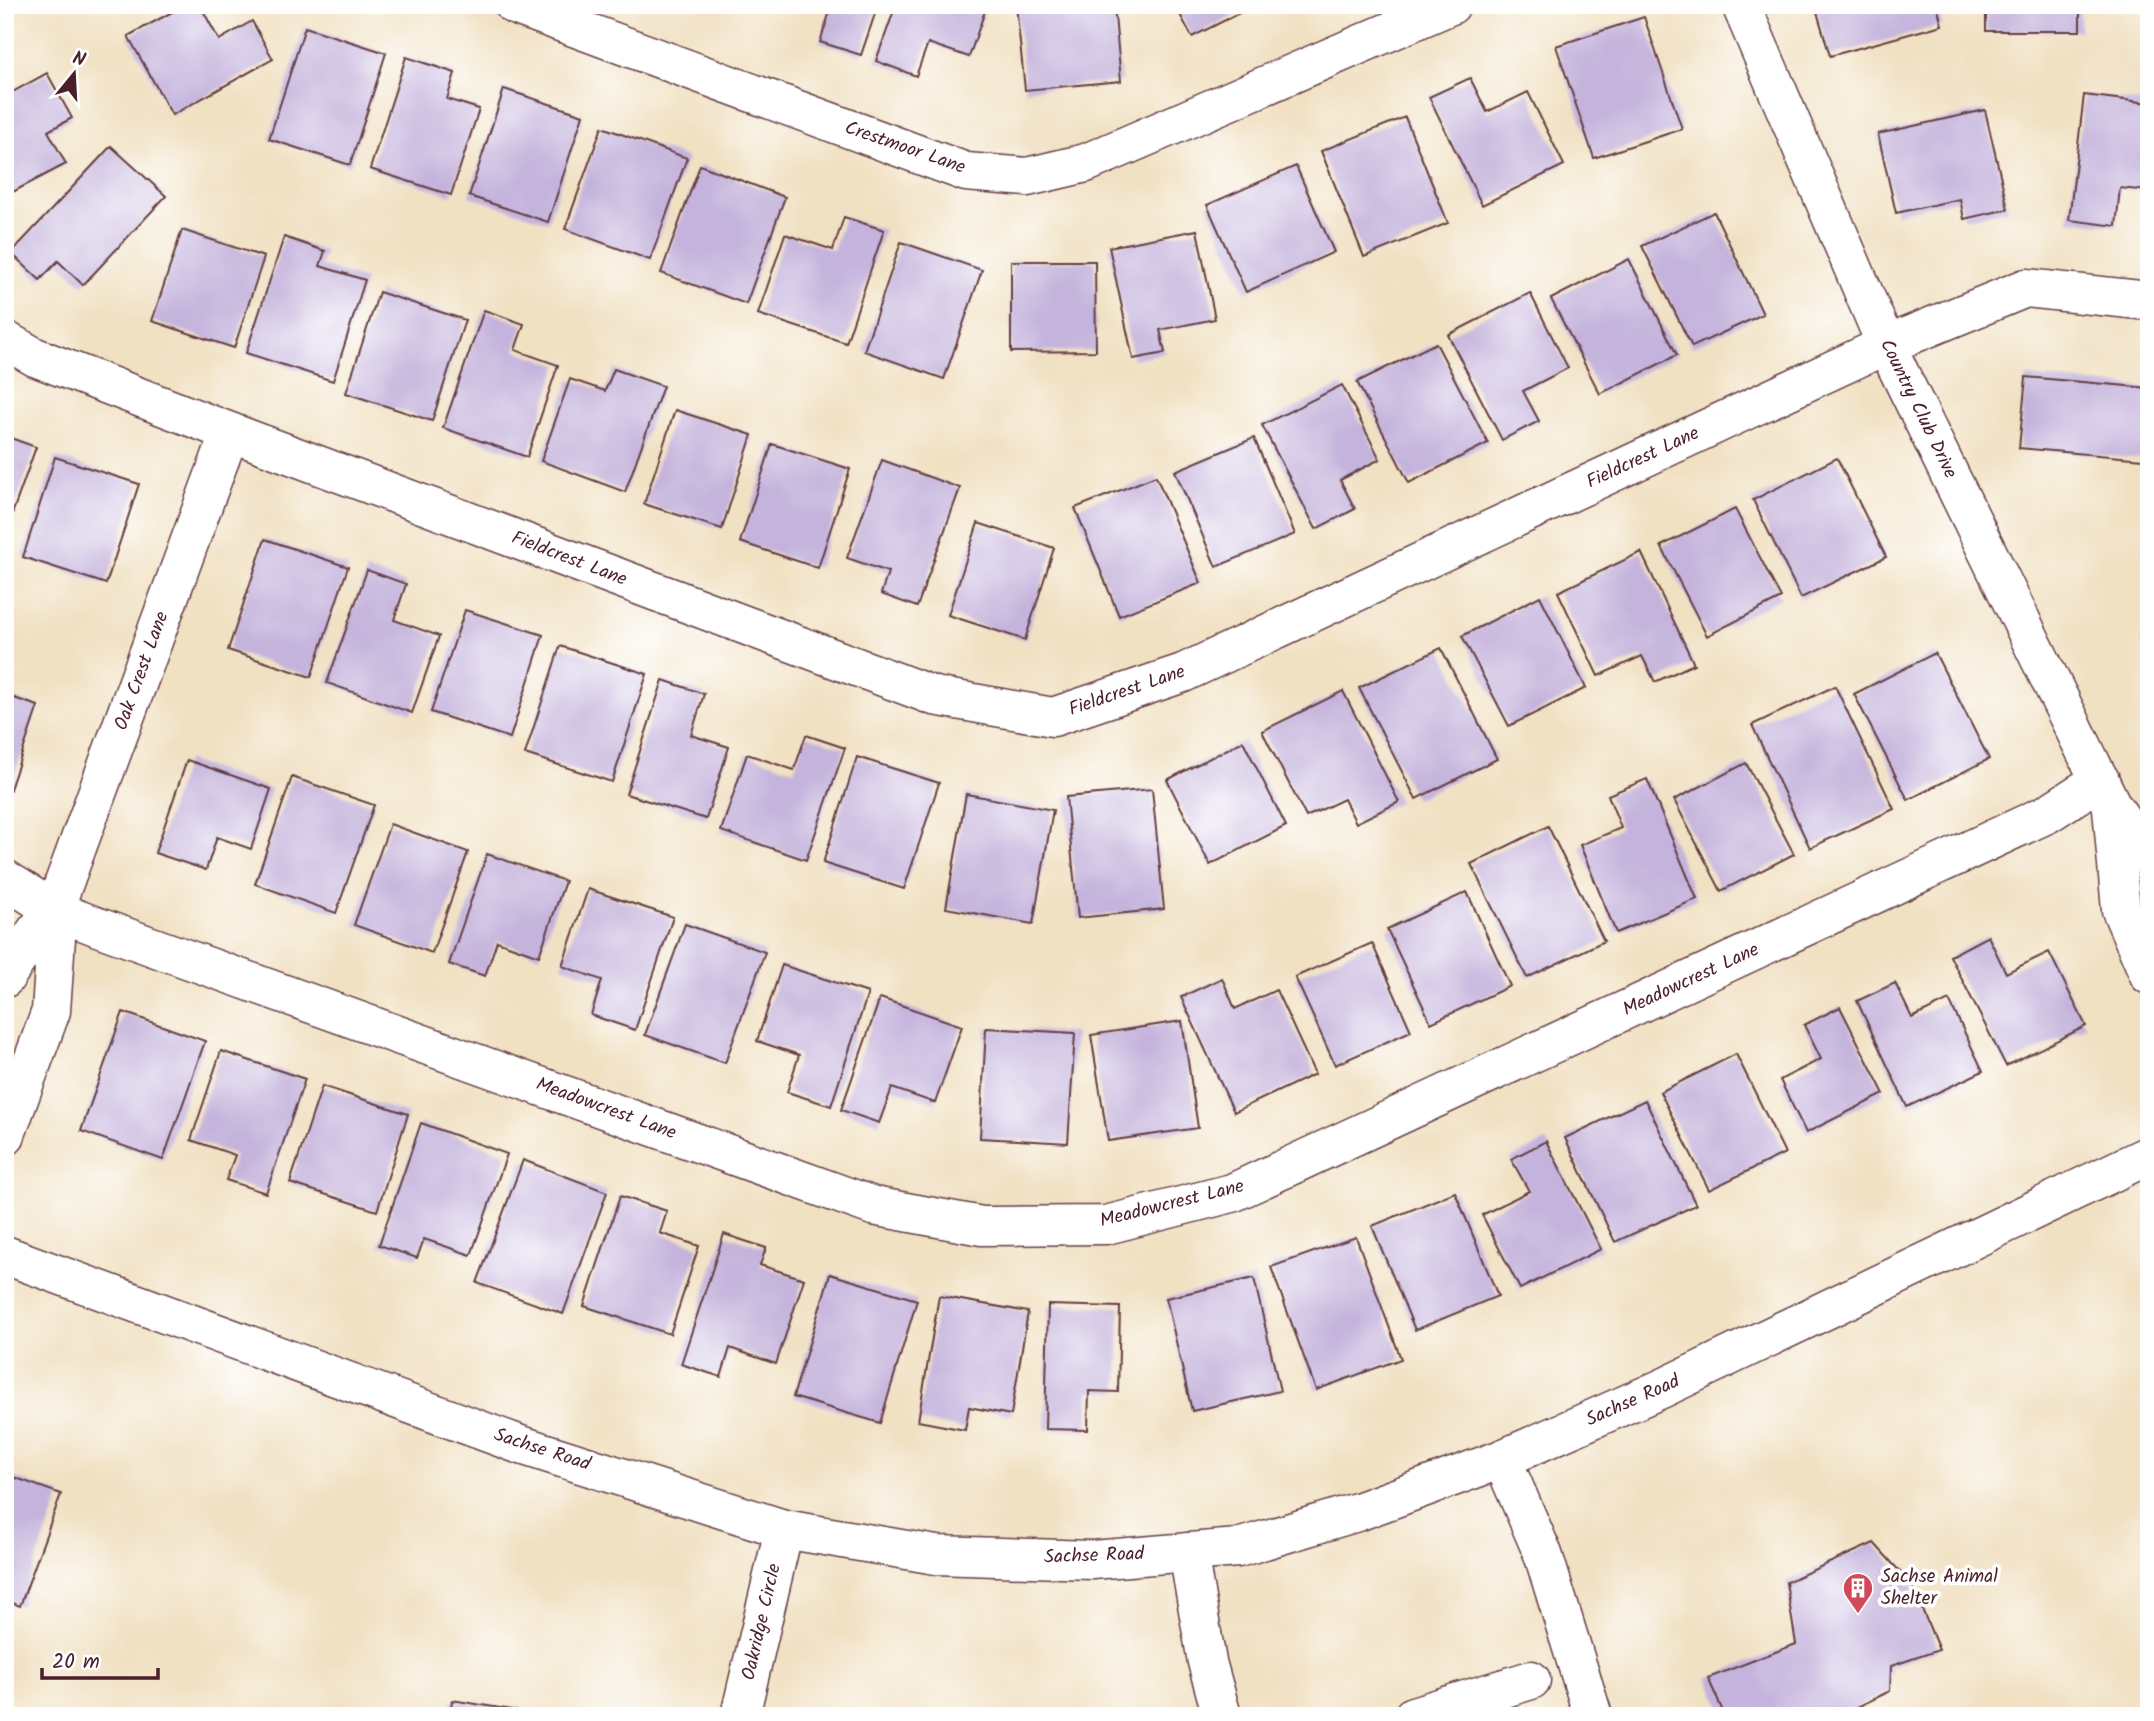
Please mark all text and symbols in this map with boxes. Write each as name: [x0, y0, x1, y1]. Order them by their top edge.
north arrow: [38, 38, 108, 108]
text: N: [68, 44, 89, 76]
street label: Crestmoor Lane: [841, 113, 970, 183]
street label: Country Club Drive: [1871, 334, 1965, 484]
street label: Fieldcrest Lane: [1582, 419, 1705, 497]
street label: Fieldcrest Lane: [507, 523, 631, 595]
street label: Oak Crest Lane: [107, 607, 178, 735]
street label: Fieldcrest Lane: [1065, 657, 1190, 725]
street label: Meadowcrest Lane: [1618, 935, 1765, 1025]
street label: Meadowcrest Lane: [531, 1070, 681, 1148]
street label: Meadowcrest Lane: [1097, 1171, 1248, 1236]
street label: Sachse Road: [1581, 1367, 1685, 1435]
street label: Sachse Road: [490, 1420, 595, 1480]
street label: Sachse Road: [1044, 1539, 1145, 1573]
street label: Oakridge Circle: [734, 1560, 790, 1683]
place label: Sachse Animal Shelter: [1881, 1562, 1998, 1614]
building icon: Sachse Animal Shelter: [1841, 1571, 1875, 1615]
scale bar: [42, 1637, 158, 1681]
text: 20 m: [52, 1646, 100, 1679]

